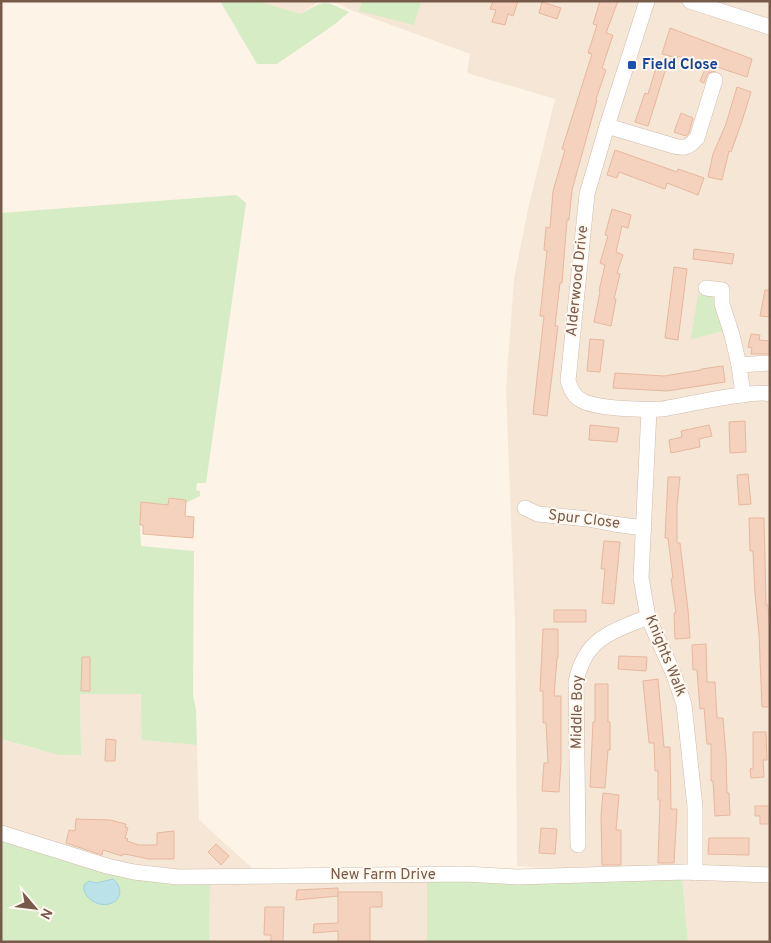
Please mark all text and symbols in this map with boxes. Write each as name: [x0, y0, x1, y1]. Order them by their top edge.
place label: Field Close: [642, 56, 718, 75]
marker: Field Close: [626, 59, 638, 71]
street label: Alderwood Drive: [563, 224, 593, 338]
street label: Spur Close: [547, 506, 621, 534]
street label: Knights Walk: [640, 612, 690, 700]
street label: Middle Boy: [568, 675, 588, 749]
street label: New Farm Drive: [330, 866, 436, 885]
north arrow: [10, 883, 60, 933]
text: N: [35, 905, 55, 922]

